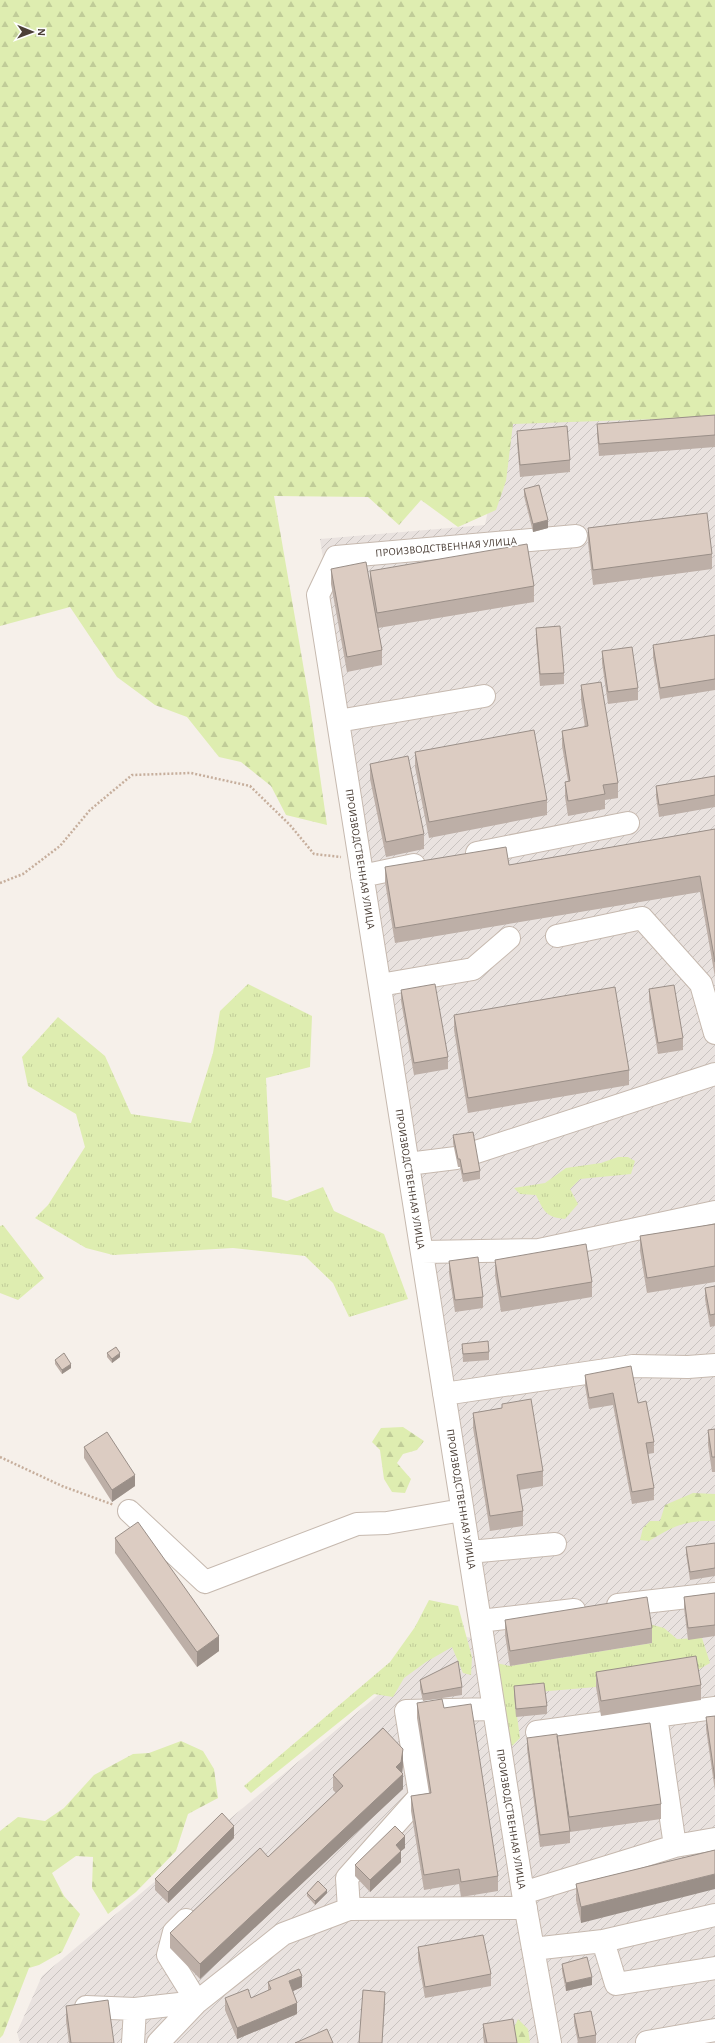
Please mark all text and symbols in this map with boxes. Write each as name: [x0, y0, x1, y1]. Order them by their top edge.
north arrow: [12, 12, 52, 52]
text: N: [36, 28, 47, 36]
street label: ПРОИЗВОДСТВЕННАЯ УЛИЦА: [375, 535, 518, 559]
street label: ПРОИЗВОДСТВЕННАЯ УЛИЦА: [343, 788, 377, 931]
street label: ПРОИЗВОДСТВЕННАЯ УЛИЦА: [393, 1108, 427, 1251]
street label: ПРОИЗВОДСТВЕННАЯ УЛИЦА: [444, 1428, 478, 1571]
street label: ПРОИЗВОДСТВЕННАЯ УЛИЦА: [494, 1748, 528, 1891]

